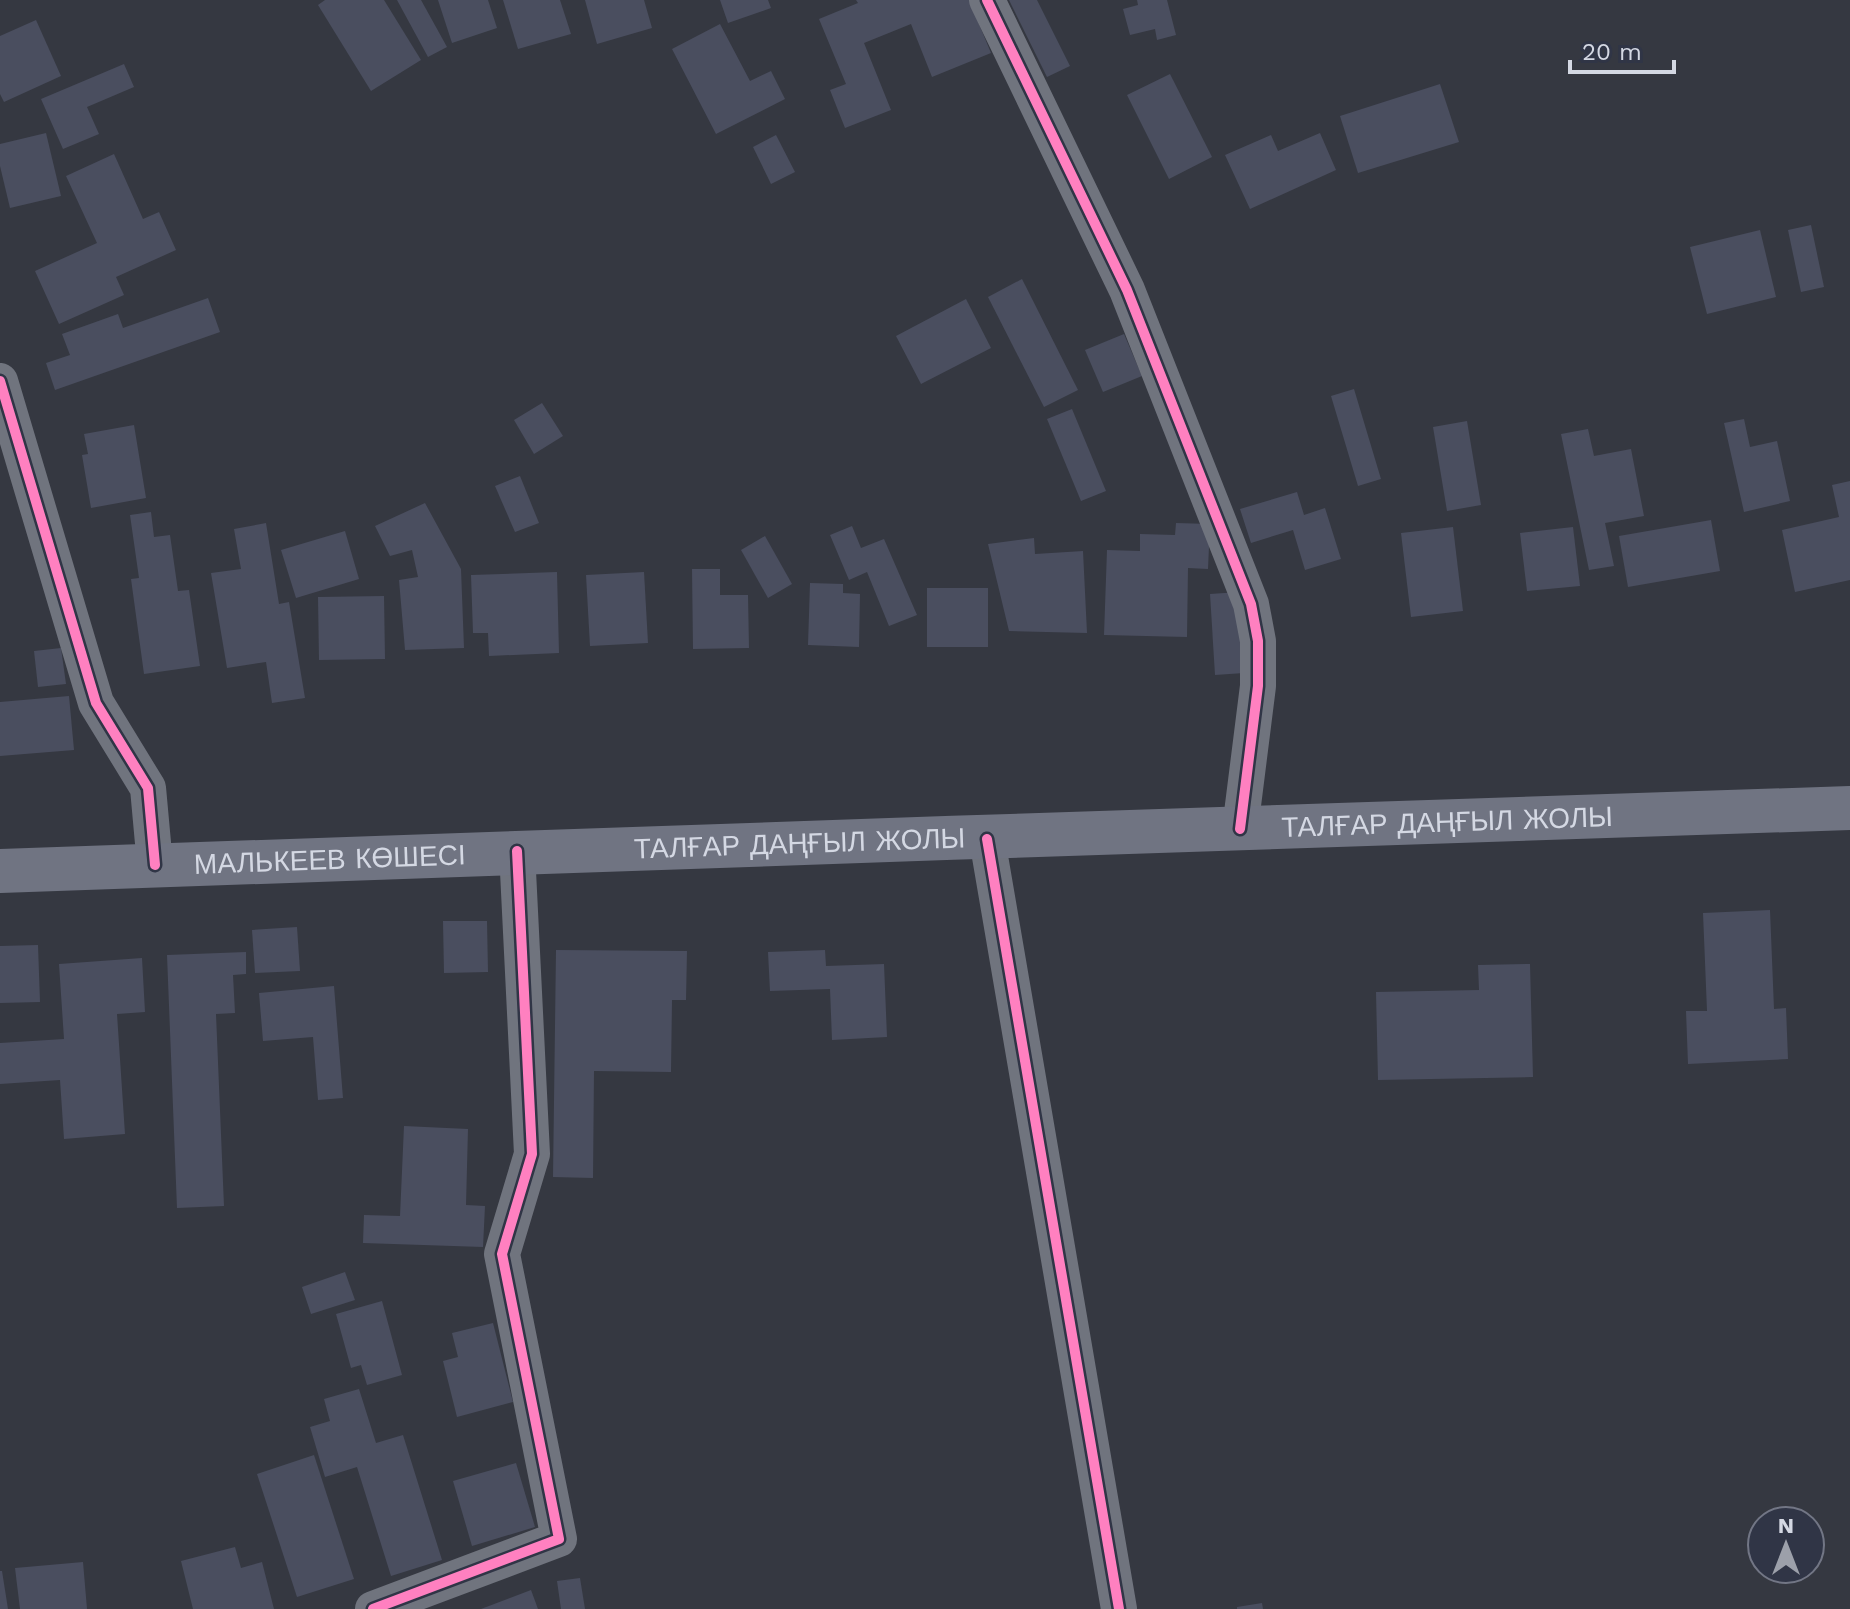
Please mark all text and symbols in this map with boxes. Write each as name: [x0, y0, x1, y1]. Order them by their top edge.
scale bar: [1570, 24, 1674, 74]
text: 20 m: [1582, 38, 1642, 66]
street label: ТАЛҒАР ДАҢҒЫЛ ЖОЛЫ: [1281, 800, 1613, 844]
street label: ТАЛҒАР ДАҢҒЫЛ ЖОЛЫ: [633, 821, 966, 866]
street label: МАЛЬКЕЕВ КӨШЕСІ: [193, 838, 466, 881]
north arrow: [1746, 1505, 1826, 1585]
text: N: [1778, 1513, 1794, 1538]

